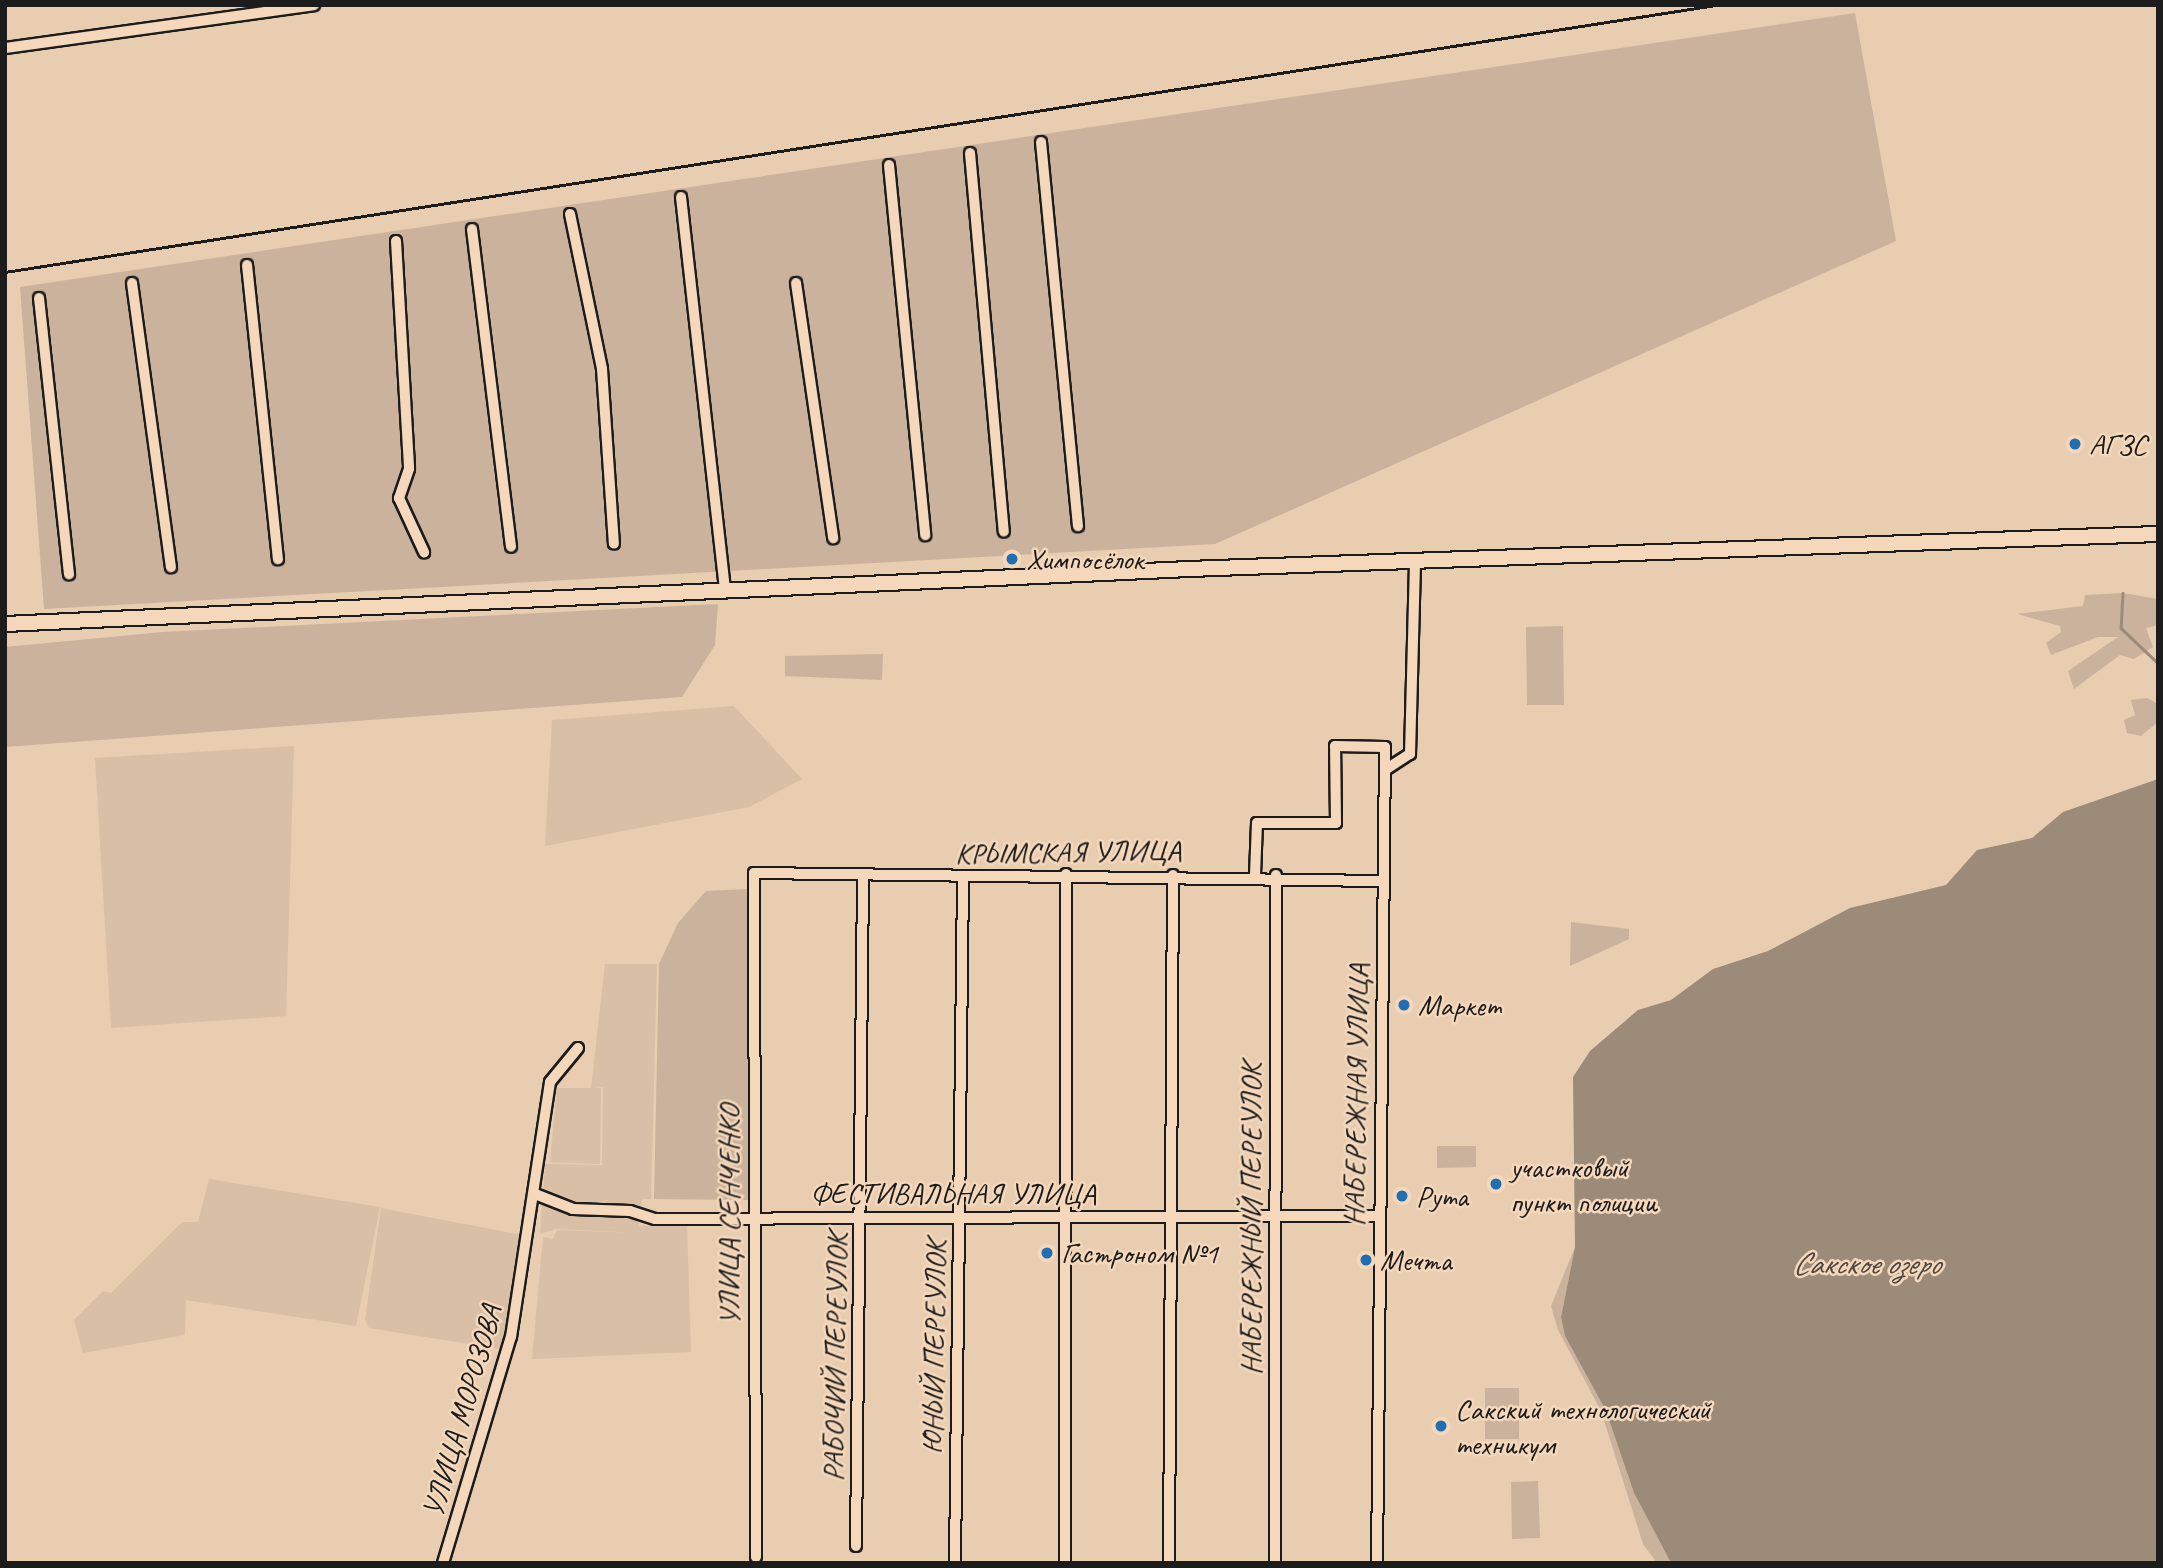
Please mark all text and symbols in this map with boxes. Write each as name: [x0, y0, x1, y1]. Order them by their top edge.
place label: АГЗС: [2089, 426, 2146, 462]
marker: АГЗС: [2067, 436, 2083, 452]
place label: Химпосёлок: [1026, 541, 1143, 577]
marker: Химпосёлок: [1004, 551, 1020, 567]
street label: КРЫМСКАЯ УЛИЦА: [956, 832, 1180, 872]
street label: НАБЕРЕЖНАЯ УЛИЦА: [1336, 964, 1376, 1226]
place label: Маркет: [1418, 987, 1502, 1023]
marker: Маркет: [1396, 997, 1412, 1013]
street label: НАБЕРЕЖНЫЙ ПЕРЕУЛОК: [1233, 1063, 1269, 1375]
street label: УЛИЦА СЕНЧЕНКО: [711, 1105, 747, 1325]
place label: участковый пункт полиции: [1510, 1149, 1655, 1220]
street label: ФЕСТИВАЛЬНАЯ УЛИЦА: [810, 1175, 1096, 1211]
marker: участковый пункт полиции: [1488, 1176, 1504, 1192]
place label: Рута: [1416, 1178, 1468, 1214]
marker: Рута: [1394, 1188, 1410, 1204]
street label: РАБОЧИЙ ПЕРЕУЛОК: [815, 1232, 855, 1482]
place label: Гастроном №1: [1061, 1235, 1218, 1271]
street label: ЮНЫЙ ПЕРЕУЛОК: [914, 1240, 954, 1454]
place label: Мечта: [1380, 1242, 1452, 1278]
marker: Гастроном №1: [1039, 1245, 1055, 1261]
water label: Сакское озеро: [1792, 1245, 1940, 1283]
marker: Мечта: [1358, 1252, 1374, 1268]
street label: УЛИЦА МОРОЗОВА: [414, 1300, 510, 1522]
place label: Сакский технологический техникум: [1455, 1391, 1711, 1462]
marker: Сакский технологический техникум: [1433, 1418, 1449, 1434]

